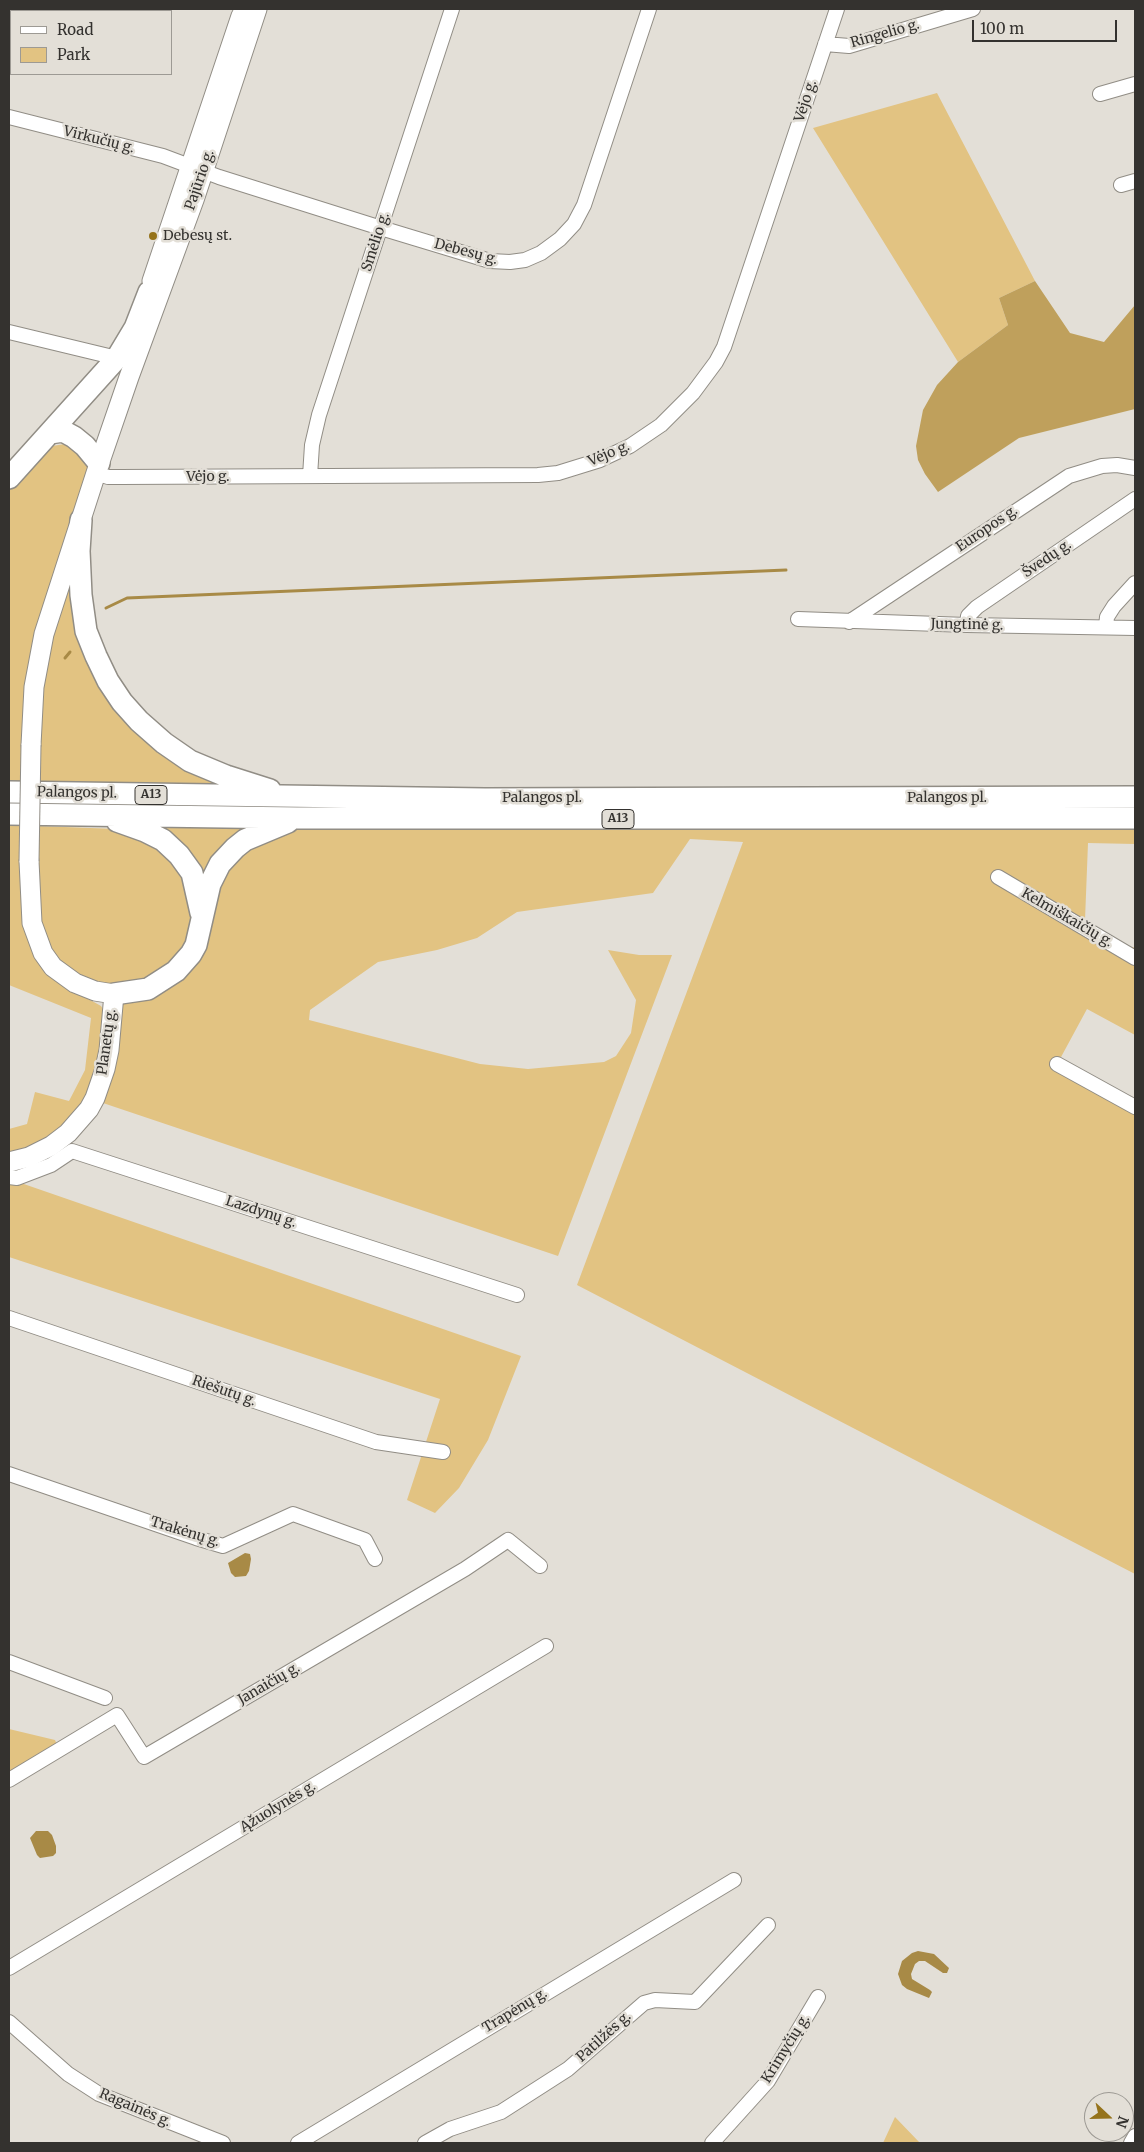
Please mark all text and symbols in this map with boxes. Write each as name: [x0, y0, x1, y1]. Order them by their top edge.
legend: [10, 10, 172, 75]
scale bar: [974, 10, 1119, 42]
street label: Ringelio g.: [849, 16, 921, 52]
text: 100 m: [980, 19, 1024, 38]
text: Road: [57, 20, 93, 39]
text: Park: [57, 45, 90, 64]
street label: Vėjo g.: [791, 78, 821, 124]
street label: Virkučių g.: [62, 123, 136, 157]
street label: Pajūrio g.: [182, 148, 218, 212]
street label: Smėlio g.: [359, 210, 393, 274]
place label: Debesų st.: [163, 228, 232, 244]
marker: Debesų st.: [147, 230, 159, 242]
street label: Debesų g.: [432, 235, 500, 269]
street label: Vėjo g.: [586, 438, 632, 470]
street label: Vėjo g.: [186, 469, 230, 485]
street label: Europos g.: [953, 502, 1021, 556]
street label: Švedų g.: [1019, 536, 1075, 582]
street label: Jungtinė g.: [930, 616, 1004, 634]
street label: Palangos pl.: [37, 784, 117, 802]
road number: A13: [135, 786, 167, 804]
street label: Palangos pl.: [502, 790, 582, 806]
street label: Palangos pl.: [907, 790, 987, 806]
road number: A13: [602, 810, 634, 829]
street label: Kelmiškaičių g.: [1018, 885, 1116, 951]
street label: Planetų g.: [94, 1008, 120, 1076]
street label: Lazdynų g.: [223, 1193, 299, 1231]
street label: Riešutų g.: [190, 1372, 258, 1410]
street label: Trakėnų g.: [148, 1513, 222, 1551]
street label: Janaičių g.: [235, 1660, 303, 1708]
street label: Ąžuolynės g.: [237, 1778, 319, 1836]
street label: Trapėnų g.: [480, 1985, 550, 2037]
street label: Patilžės g.: [573, 2008, 635, 2066]
street label: Krimyčių g.: [758, 2012, 814, 2086]
street label: Ragainės g.: [97, 2085, 173, 2131]
north arrow: [1084, 2092, 1134, 2142]
text: N: [1112, 2114, 1132, 2130]

